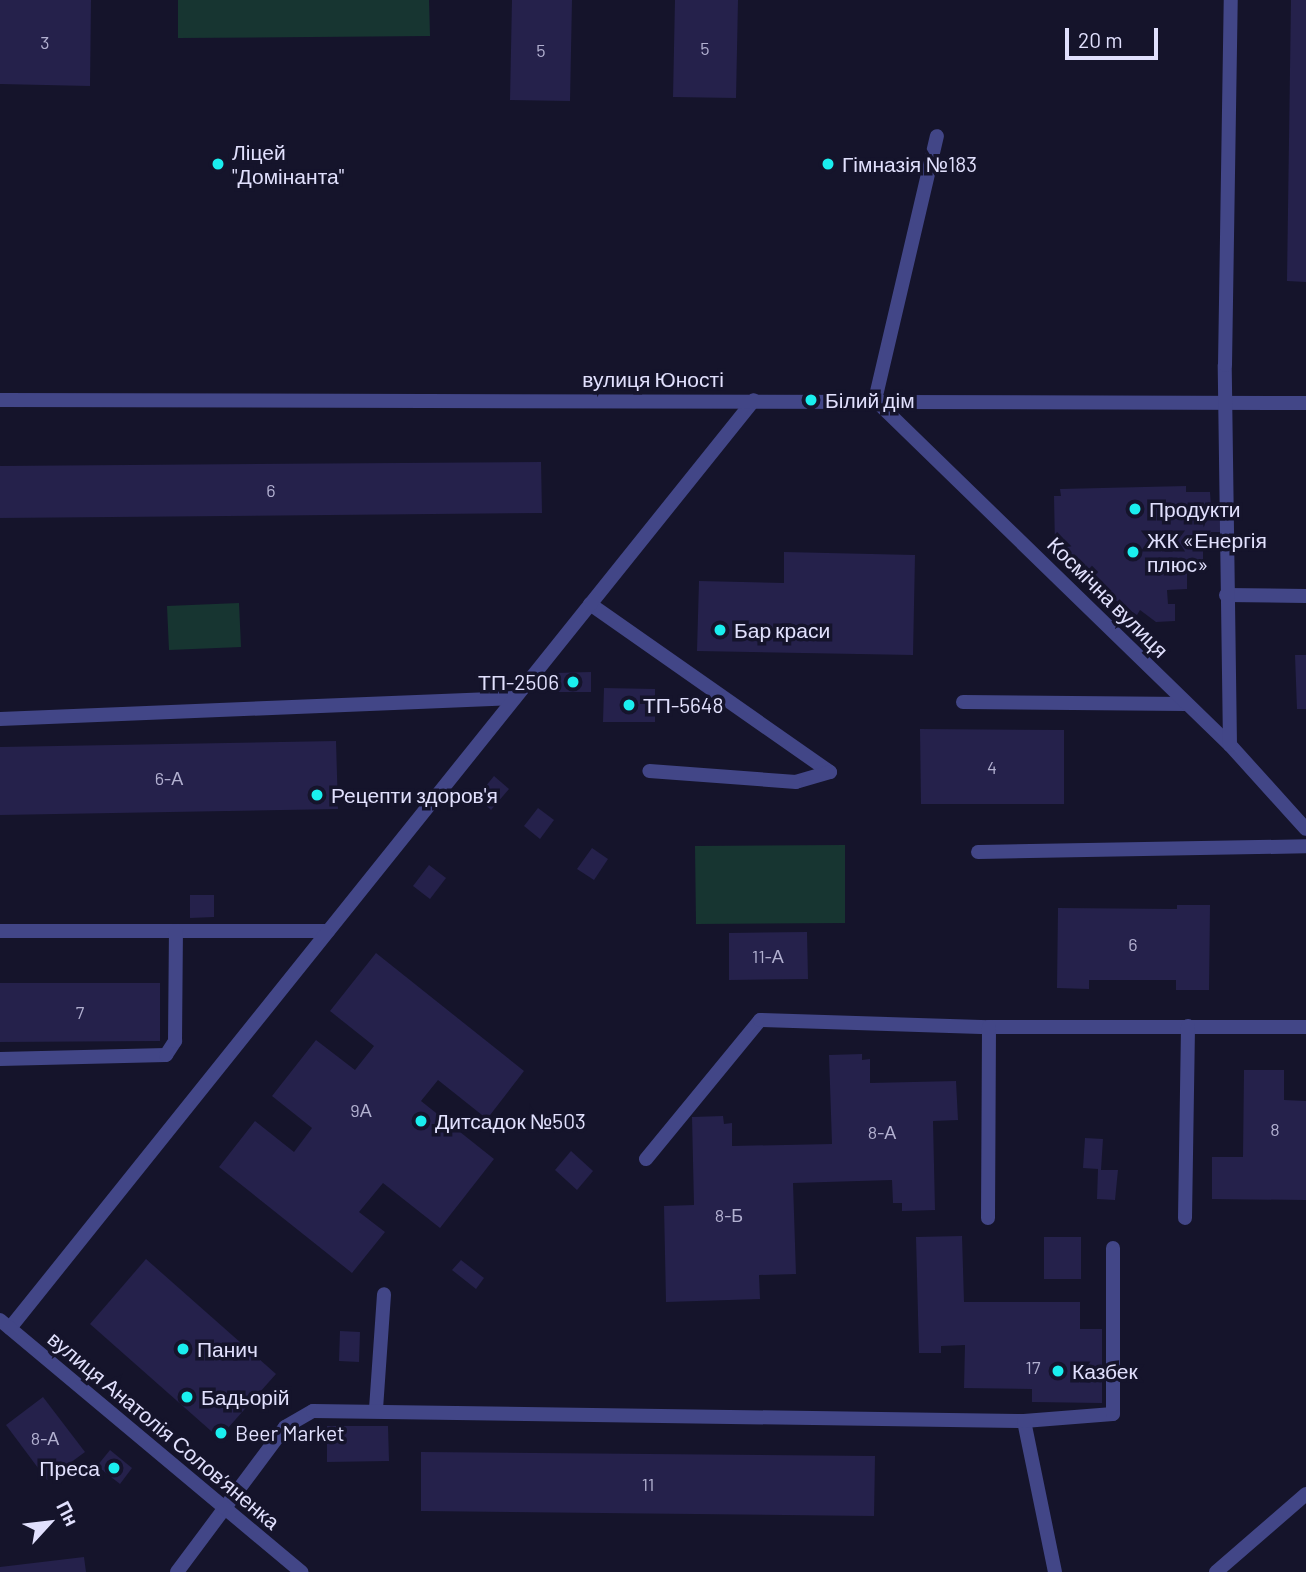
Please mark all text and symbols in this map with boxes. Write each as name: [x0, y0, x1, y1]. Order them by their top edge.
scale bar: [1068, 14, 1161, 58]
text: 20 m: [1078, 27, 1123, 52]
house number: 3: [40, 31, 50, 53]
house number: 5: [700, 37, 710, 59]
house number: 5: [536, 39, 546, 61]
place label: Ліцей "Домінанта": [232, 139, 344, 189]
place label: Гімназія №183: [842, 151, 977, 177]
marker: Ліцей "Домінанта": [210, 156, 226, 172]
marker: Гімназія №183: [820, 156, 836, 172]
street label: вулиця Юності: [582, 366, 724, 392]
place label: Білий дім: [825, 387, 915, 413]
marker: Білий дім: [803, 392, 819, 408]
house number: 6: [266, 479, 276, 501]
place label: Продукти: [1149, 496, 1241, 522]
marker: Продукти: [1127, 501, 1143, 517]
place label: ЖК «Енергія плюс»: [1147, 527, 1267, 577]
street label: Космічна вулиця: [1043, 532, 1173, 662]
marker: ЖК «Енергія плюс»: [1125, 544, 1141, 560]
place label: Бар краси: [734, 617, 830, 643]
marker: Бар краси: [712, 622, 728, 638]
place label: ТП-2506: [478, 669, 559, 695]
marker: ТП-2506: [565, 674, 581, 690]
place label: ТП-5648: [643, 692, 723, 718]
marker: ТП-5648: [621, 697, 637, 713]
house number: 4: [987, 756, 997, 778]
house number: 6-А: [155, 767, 183, 789]
place label: Рецепти здоров'я: [331, 782, 498, 808]
marker: Рецепти здоров'я: [309, 787, 325, 803]
house number: 6: [1128, 933, 1138, 955]
house number: 11-А: [752, 945, 784, 967]
house number: 7: [76, 1001, 84, 1023]
house number: 9А: [350, 1099, 372, 1121]
place label: Дитсадок №503: [435, 1108, 586, 1134]
marker: Дитсадок №503: [413, 1113, 429, 1129]
house number: 8: [1270, 1118, 1280, 1140]
house number: 8-А: [868, 1121, 896, 1143]
house number: 8-Б: [715, 1204, 743, 1226]
street label: вулиця Анатолія Соловʼяненка: [43, 1326, 285, 1534]
place label: Панич: [197, 1336, 258, 1362]
marker: Панич: [175, 1341, 191, 1357]
house number: 17: [1026, 1356, 1040, 1378]
place label: Казбек: [1072, 1358, 1138, 1384]
marker: Казбек: [1050, 1363, 1066, 1379]
place label: Бадьорій: [201, 1384, 289, 1410]
marker: Бадьорій: [179, 1389, 195, 1405]
place label: Beer Market: [235, 1420, 345, 1446]
marker: Beer Market: [213, 1425, 229, 1441]
house number: 8-А: [31, 1427, 59, 1449]
place label: Преса: [39, 1455, 100, 1481]
marker: Преса: [106, 1460, 122, 1476]
house number: 11: [642, 1473, 654, 1495]
north arrow: [14, 1488, 84, 1558]
text: Пн: [52, 1497, 84, 1530]

